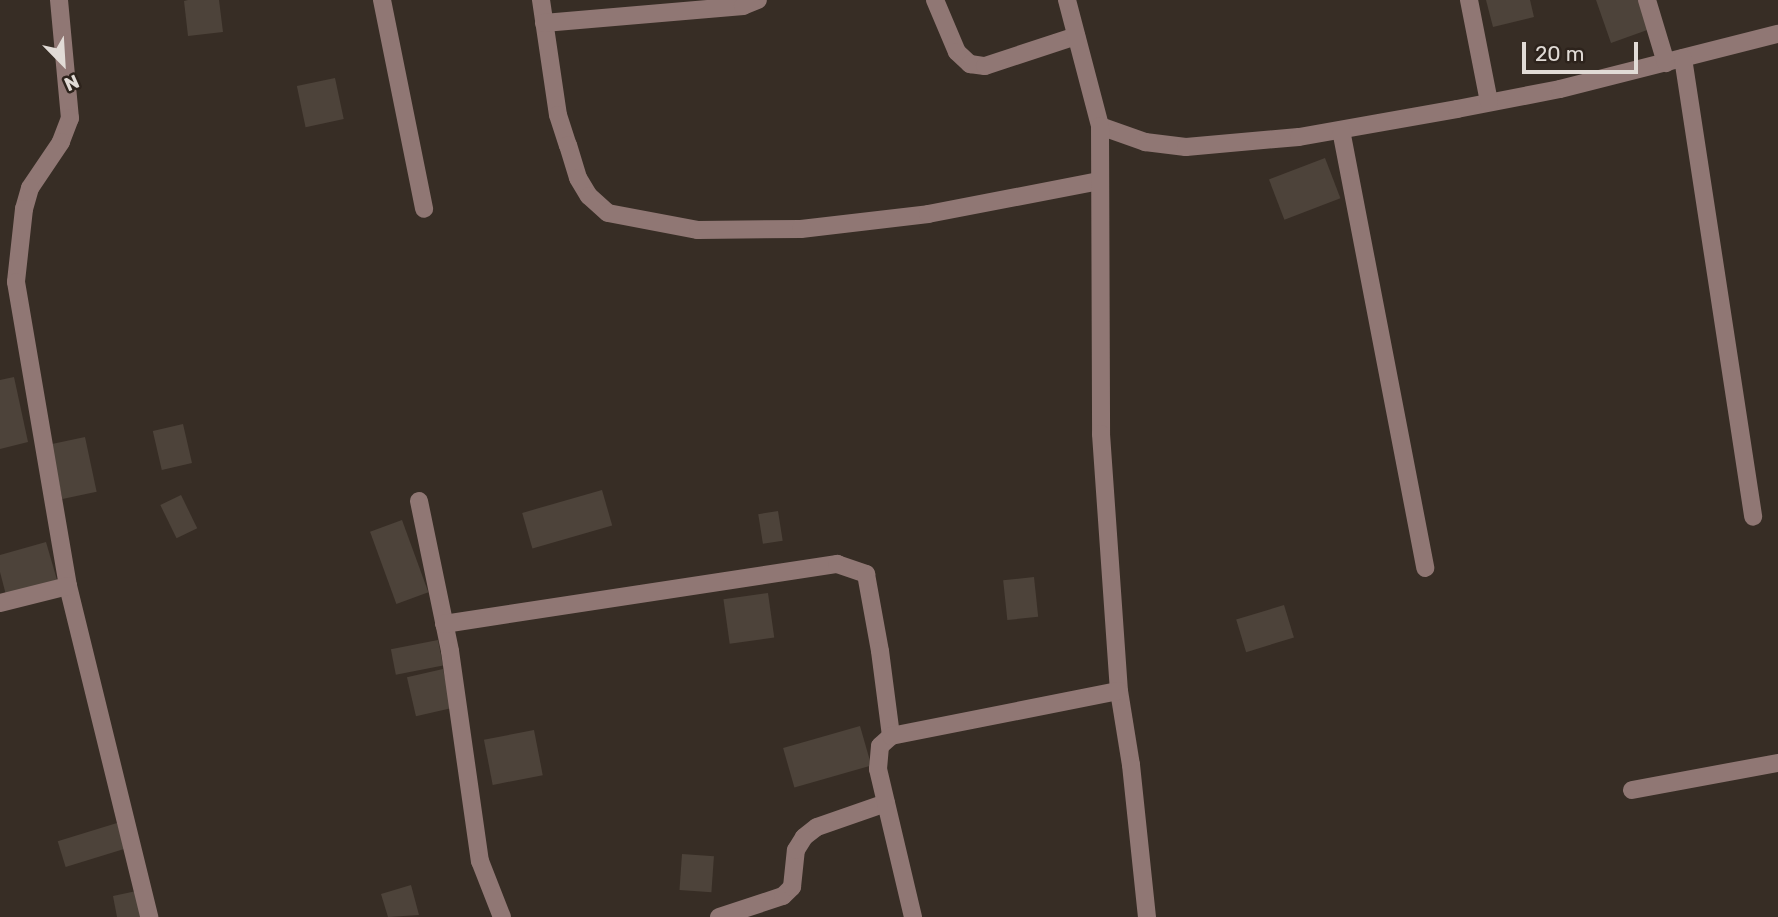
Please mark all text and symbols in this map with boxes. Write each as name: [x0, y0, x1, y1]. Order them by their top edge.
north arrow: [28, 28, 98, 98]
scale bar: [1526, 28, 1642, 72]
text: 20 m: [1535, 41, 1584, 66]
text: N: [61, 69, 83, 96]

